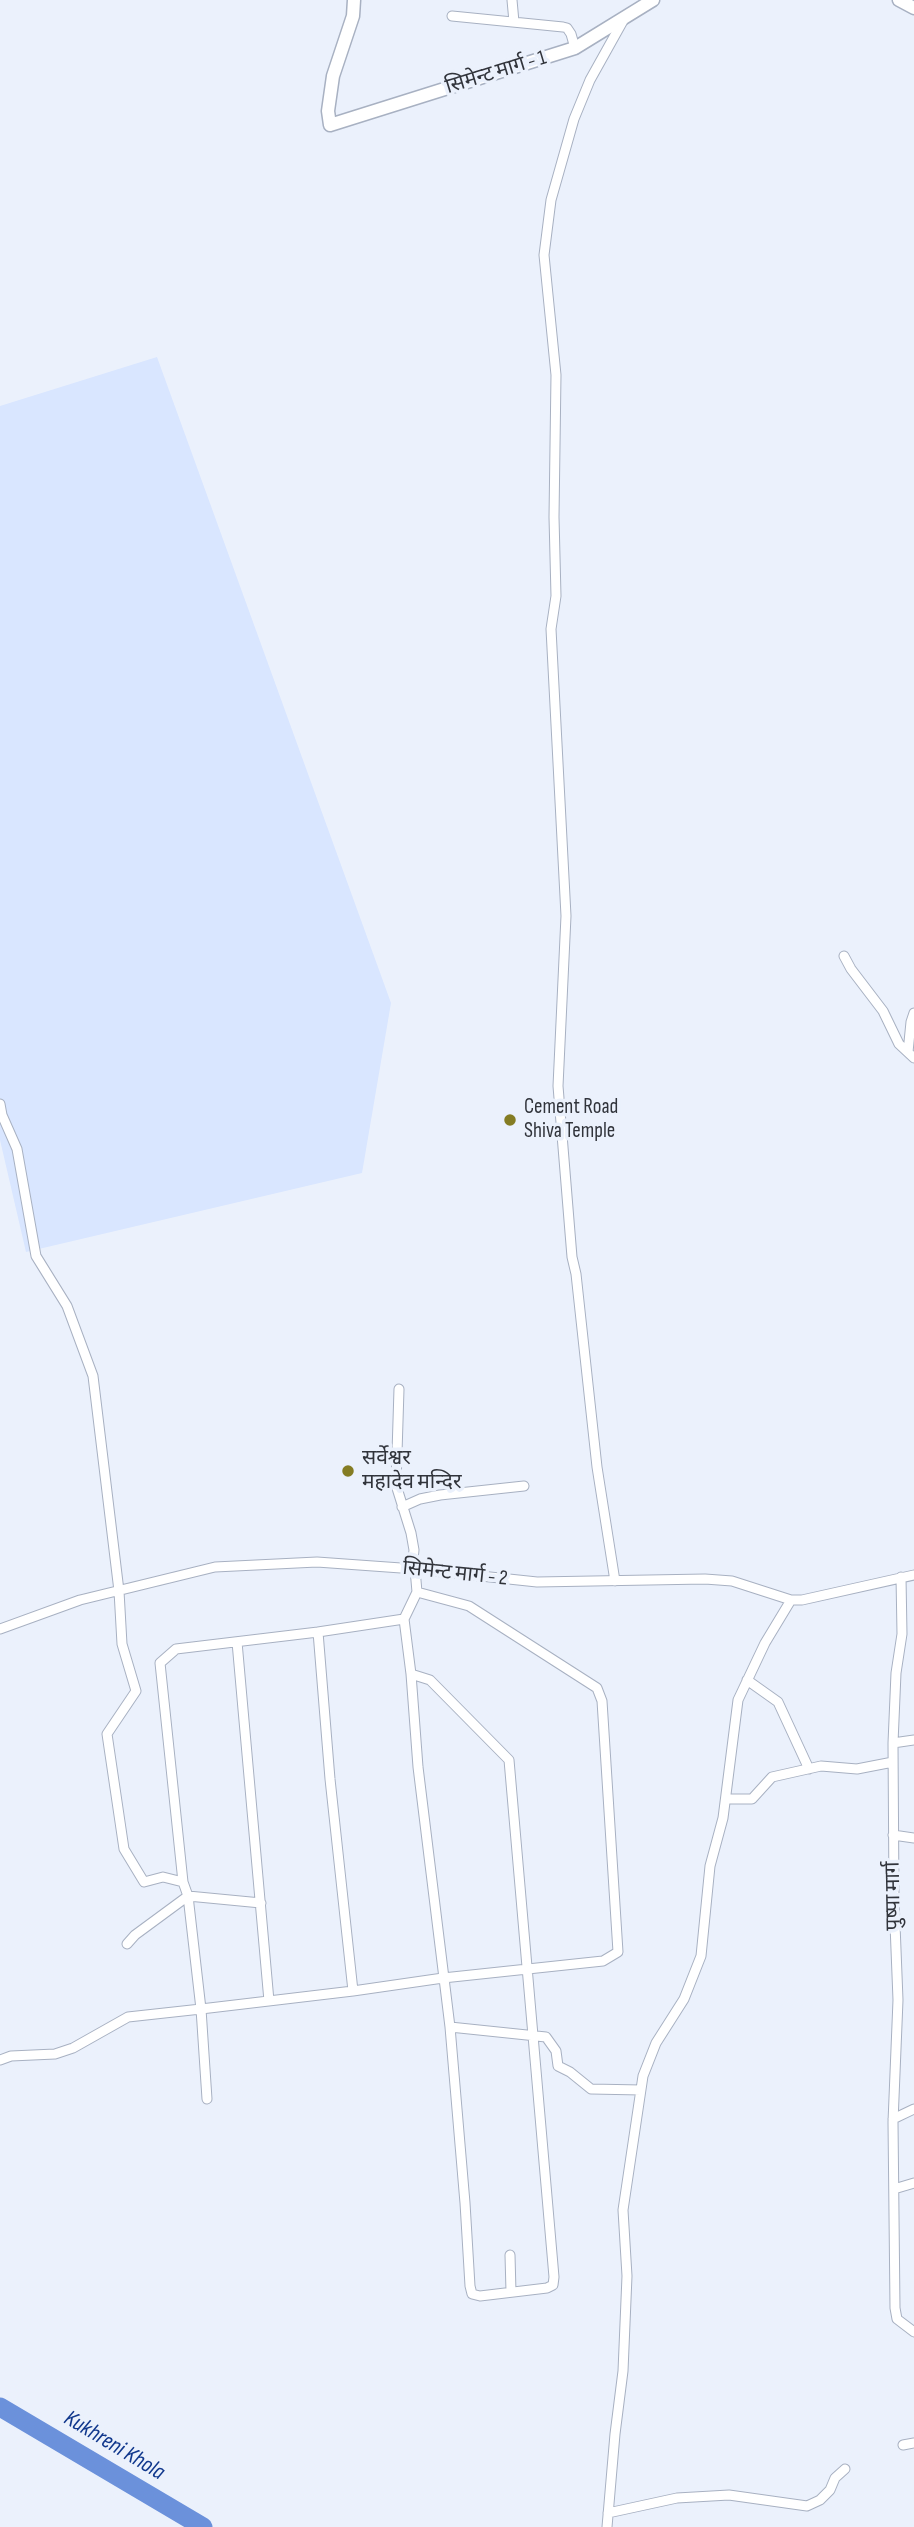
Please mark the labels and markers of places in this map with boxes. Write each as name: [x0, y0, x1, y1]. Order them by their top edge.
place label: Cement Road Shiva Temple: [524, 1095, 618, 1145]
marker: Cement Road Shiva Temple: [502, 1112, 518, 1128]
place label: सर्वेश्वर महादेव मन्दिर: [362, 1446, 462, 1496]
marker: सर्वेश्वर महादेव मन्दिर: [340, 1463, 356, 1479]

